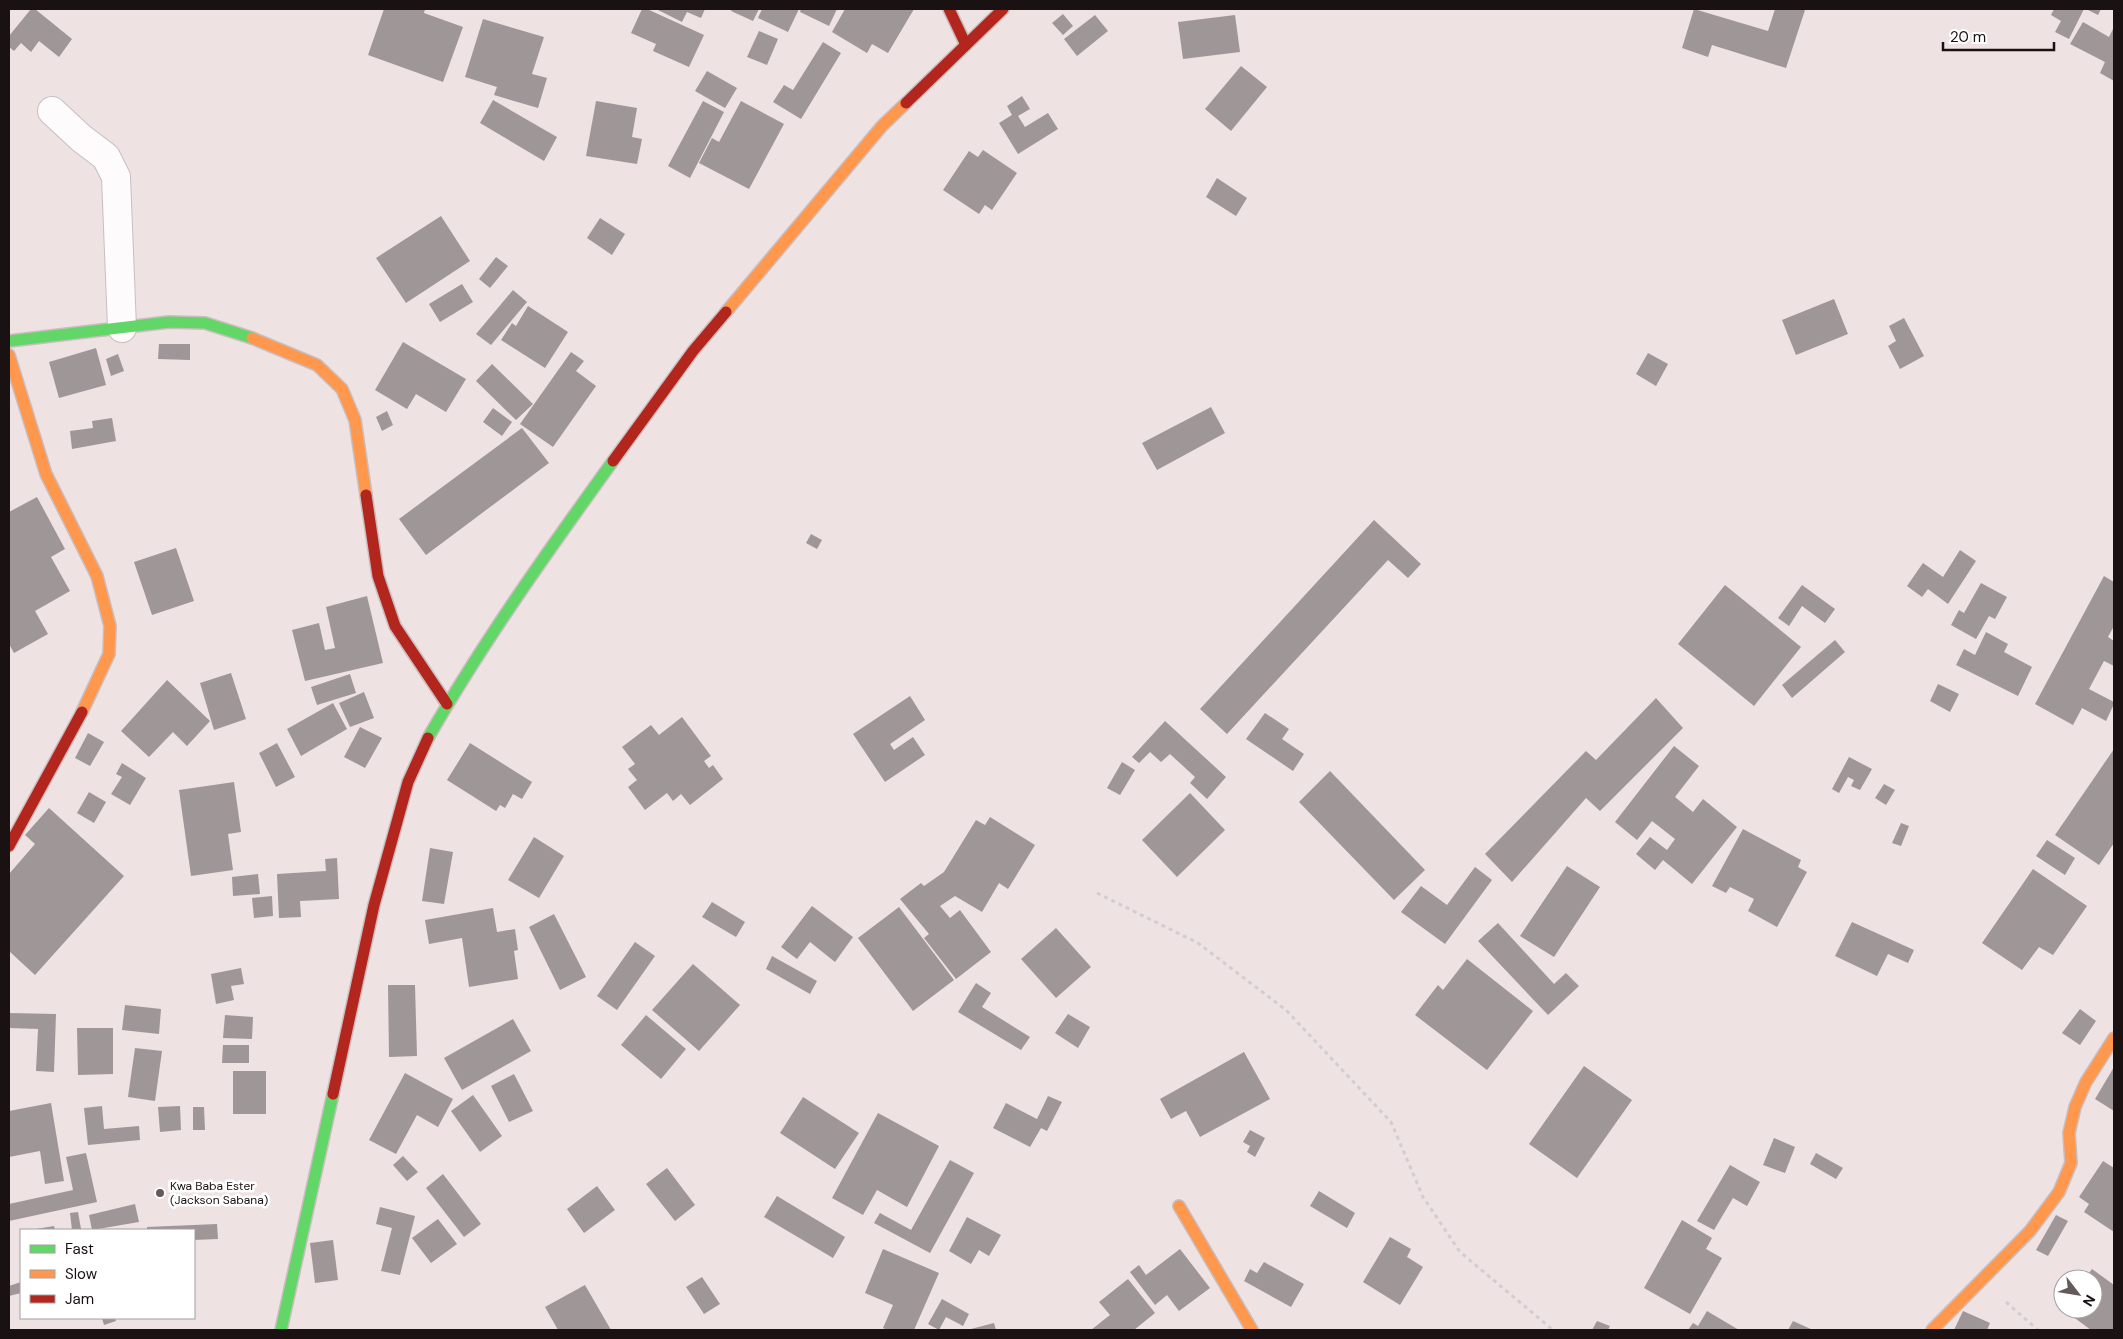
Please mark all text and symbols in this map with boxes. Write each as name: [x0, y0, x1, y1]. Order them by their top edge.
scale bar: [1943, 20, 2054, 52]
text: 20 m: [1950, 27, 1986, 47]
place label: Kwa Baba Ester (Jackson Sabana): [170, 1178, 268, 1208]
marker: Kwa Baba Ester (Jackson Sabana): [154, 1187, 166, 1199]
legend: [20, 1229, 195, 1319]
text: Fast: [65, 1239, 94, 1259]
text: Slow: [65, 1264, 98, 1284]
north arrow: [2053, 1269, 2103, 1319]
text: Jam: [65, 1289, 94, 1309]
text: N: [2079, 1292, 2099, 1310]

